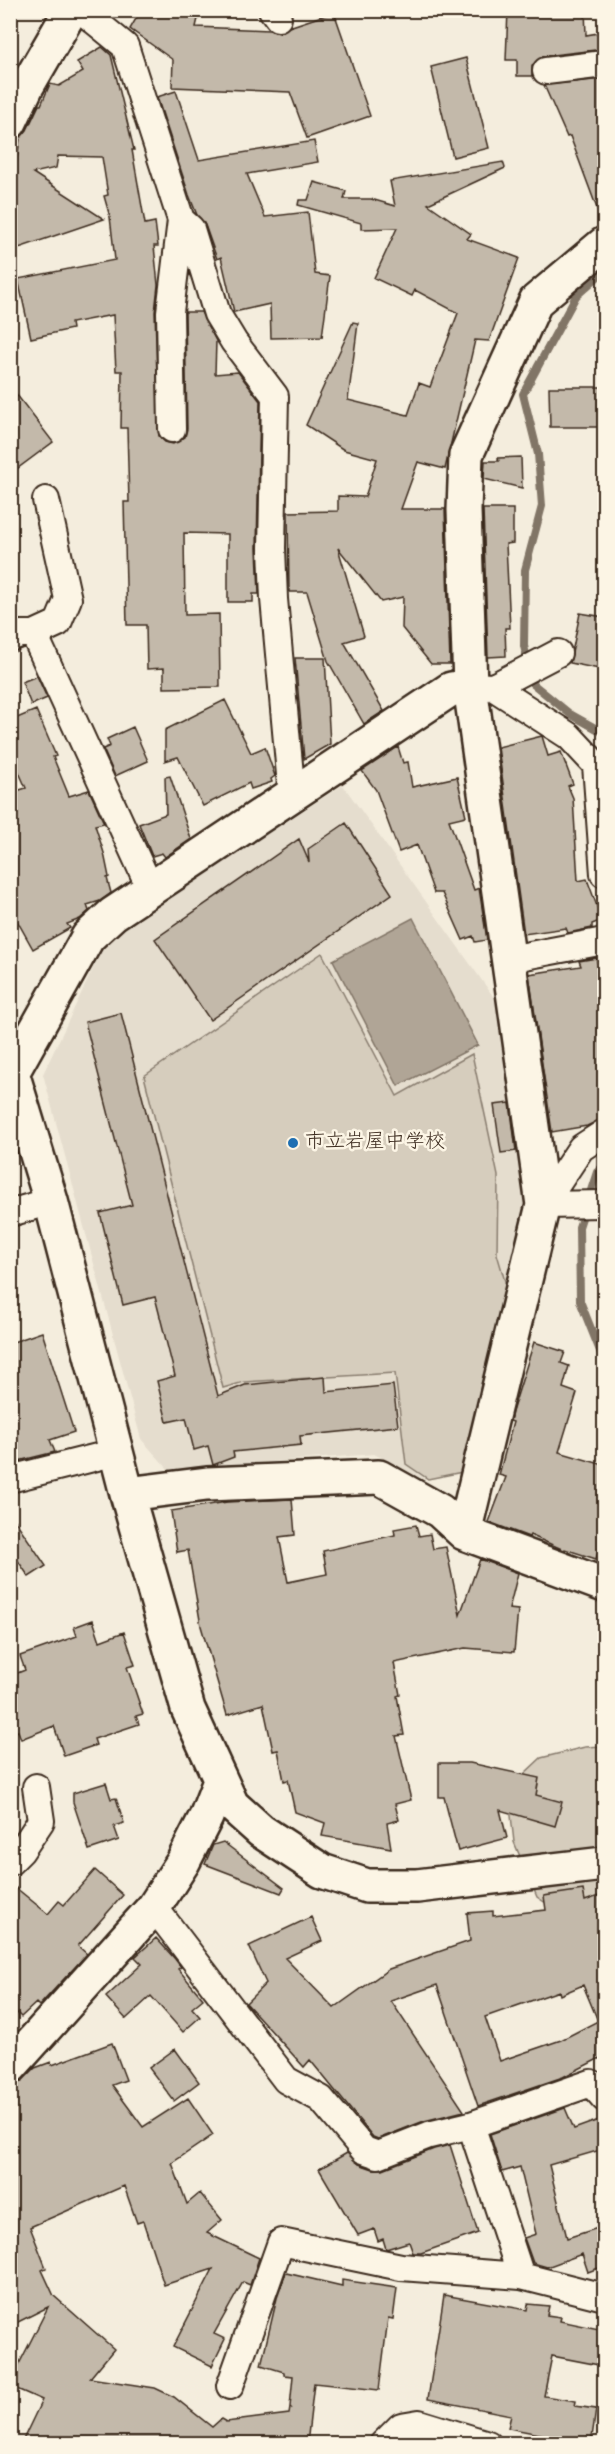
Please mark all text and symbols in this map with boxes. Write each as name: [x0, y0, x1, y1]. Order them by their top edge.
place label: 市立岩屋中学校: [305, 1129, 445, 1157]
marker: 市立岩屋中学校: [286, 1136, 300, 1150]

